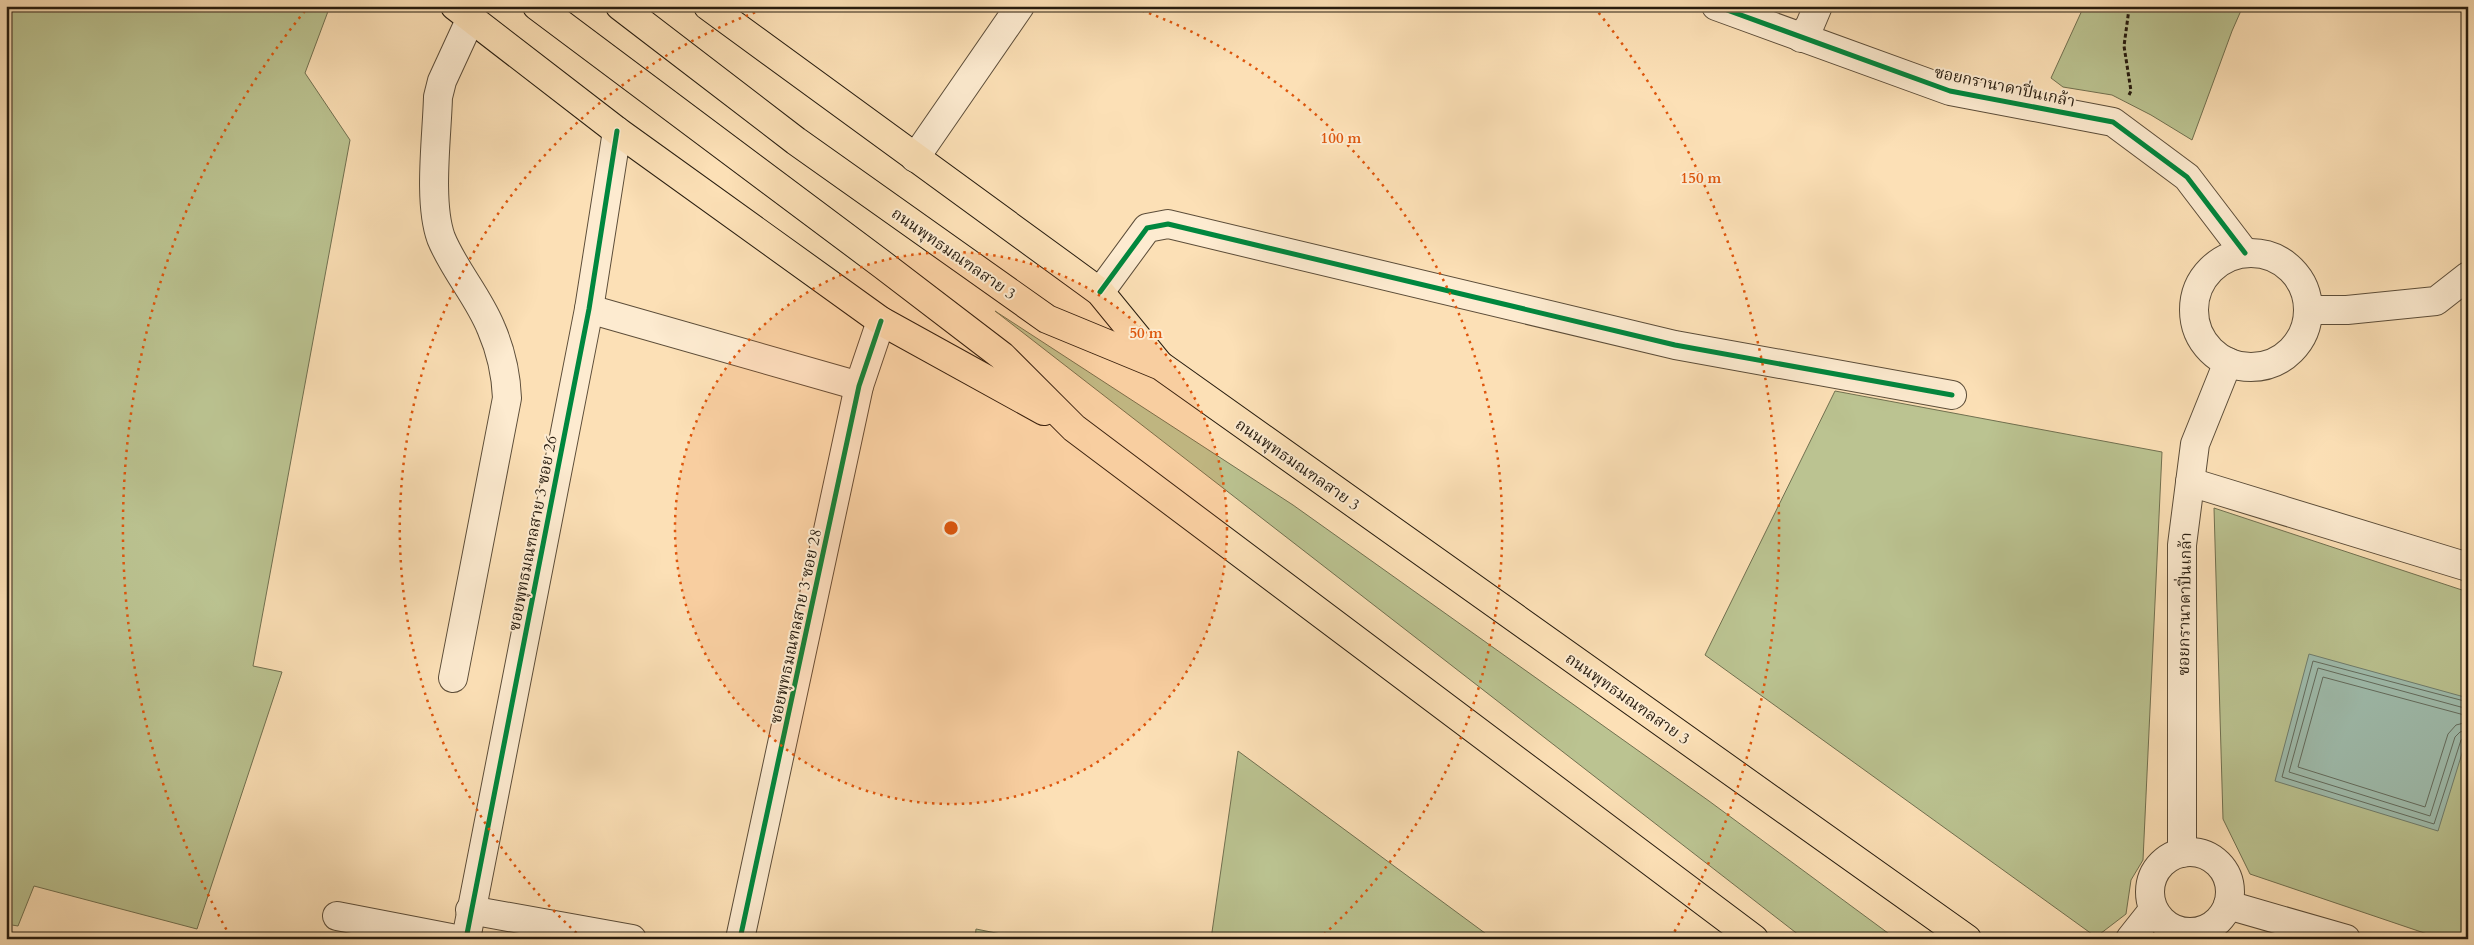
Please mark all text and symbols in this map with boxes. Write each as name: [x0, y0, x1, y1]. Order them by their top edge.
street label: ซอยกรานาดาปิ่นเกล้า: [1932, 61, 2077, 113]
text: 100 m: [1321, 128, 1362, 148]
text: 150 m: [1681, 168, 1722, 188]
street label: ถนนพุทธมณฑลสาย 3: [887, 203, 1020, 305]
text: 50 m: [1129, 323, 1163, 343]
street label: ถนนพุทธมณฑลสาย 3: [1231, 414, 1364, 516]
street label: ซอยพุทธมณฑลสาย 3 ซอย 26: [503, 434, 563, 633]
centre of rings: [942, 519, 960, 537]
street label: ซอยพุทธมณฑลสาย 3 ซอย 28: [765, 527, 827, 726]
street label: ซอยกรานาดาปิ่นเกล้า: [2172, 532, 2197, 676]
street label: ถนนพุทธมณฑลสาย 3: [1561, 648, 1694, 750]

